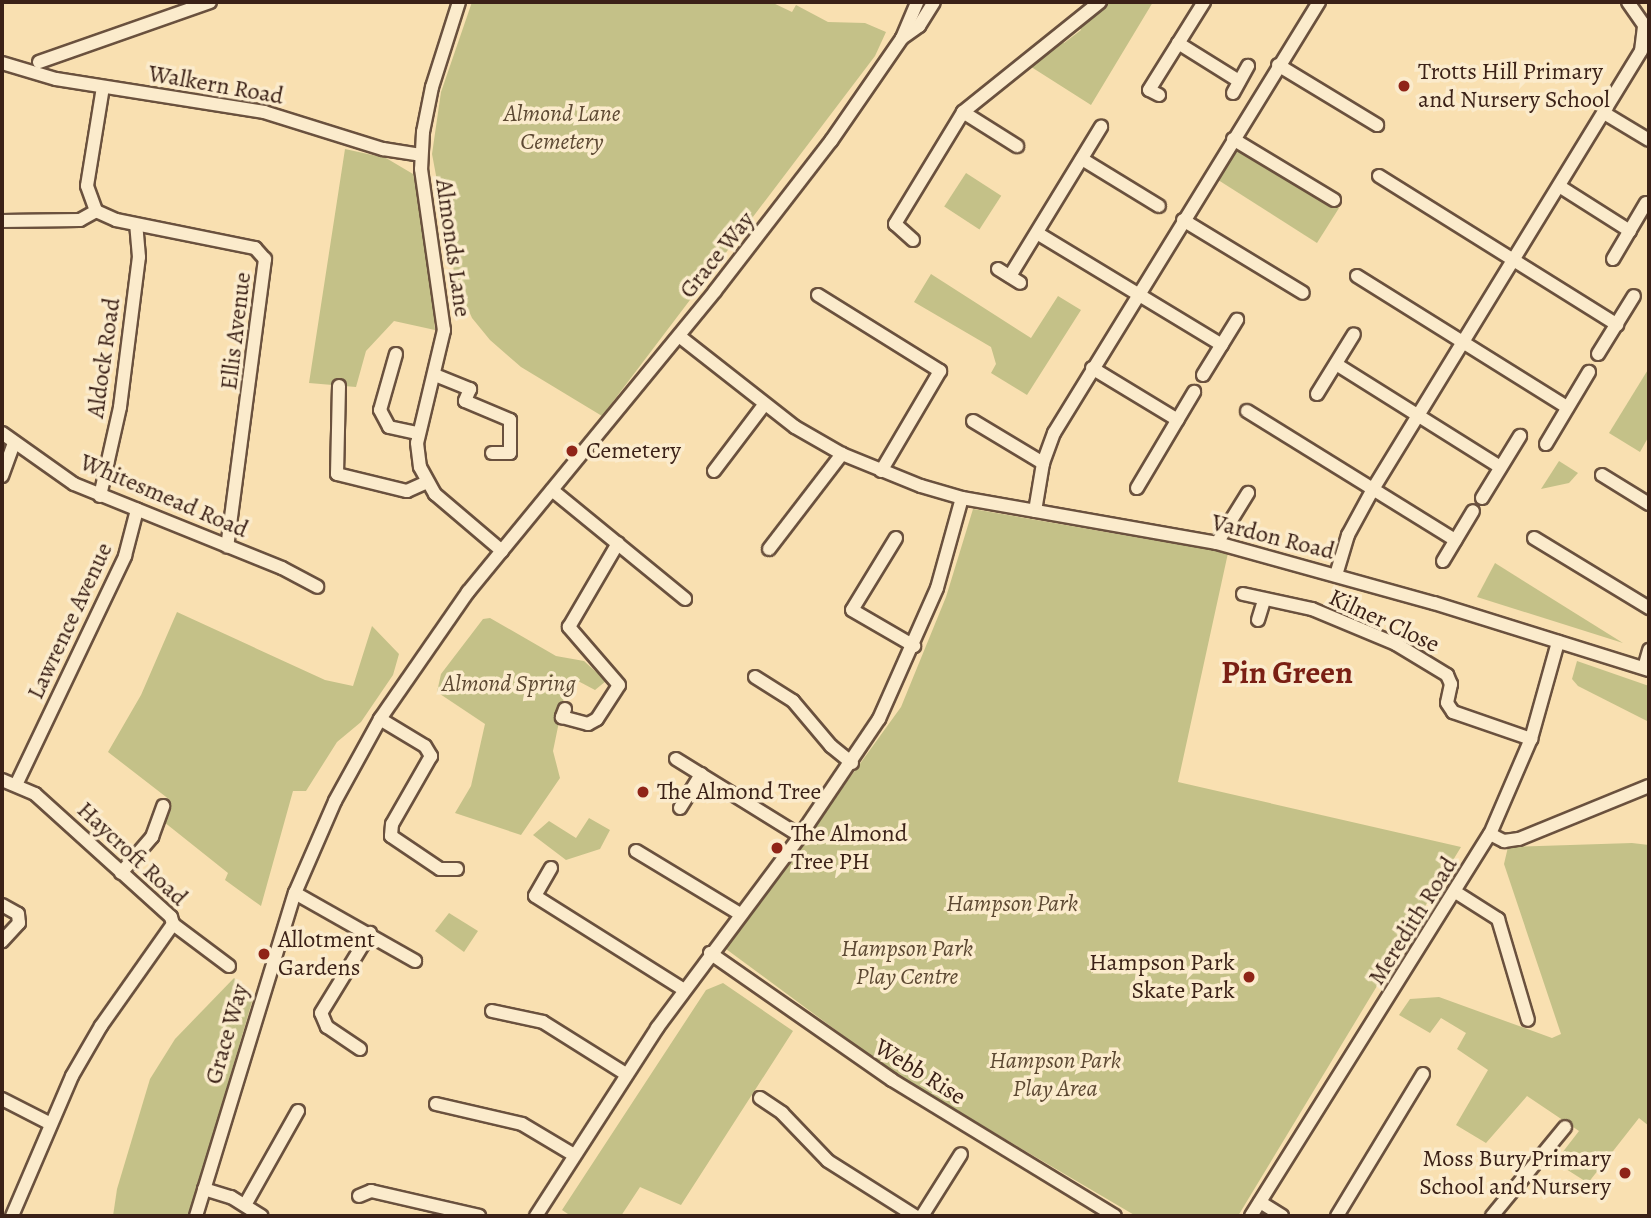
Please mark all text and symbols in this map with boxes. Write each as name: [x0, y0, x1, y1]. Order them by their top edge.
place label: Trotts Hill Primary and Nursery School: [1418, 58, 1610, 114]
street label: Walkern Road: [146, 59, 286, 111]
marker: Trotts Hill Primary and Nursery School: [1396, 78, 1412, 94]
park label: Almond Lane Cemetery: [504, 100, 620, 156]
street label: Almonds Lane: [429, 177, 477, 319]
street label: Grace Way: [673, 206, 761, 304]
street label: Ellis Avenue: [214, 270, 258, 392]
street label: Aldock Road: [81, 296, 127, 420]
place label: Cemetery: [586, 437, 681, 465]
marker: Cemetery: [564, 443, 580, 459]
street label: Whitesmead Road: [76, 448, 252, 544]
street label: Vardon Road: [1209, 508, 1337, 566]
street label: Lawrence Avenue: [21, 538, 119, 704]
street label: Kilner Close: [1324, 583, 1444, 659]
district label: Pin Green: [1221, 653, 1353, 691]
park label: Almond Spring: [442, 670, 576, 698]
place label: The Almond Tree: [657, 778, 821, 806]
marker: The Almond Tree: [635, 784, 651, 800]
street label: Haycroft Road: [71, 796, 193, 912]
place label: The Almond Tree PH: [791, 820, 908, 876]
marker: The Almond Tree PH: [769, 840, 785, 856]
street label: Meredith Road: [1362, 852, 1464, 990]
park label: Hampson Park: [946, 890, 1078, 918]
place label: Allotment Gardens: [278, 926, 375, 982]
park label: Hampson Park Play Centre: [841, 935, 973, 991]
marker: Allotment Gardens: [256, 946, 272, 962]
place label: Hampson Park Skate Park: [1089, 949, 1235, 1005]
marker: Hampson Park Skate Park: [1241, 969, 1257, 985]
street label: Grace Way: [199, 981, 255, 1087]
street label: Webb Rise: [869, 1033, 971, 1111]
park label: Hampson Park Play Area: [989, 1047, 1121, 1103]
place label: Moss Bury Primary School and Nursery: [1419, 1145, 1611, 1201]
marker: Moss Bury Primary School and Nursery: [1617, 1165, 1633, 1181]

